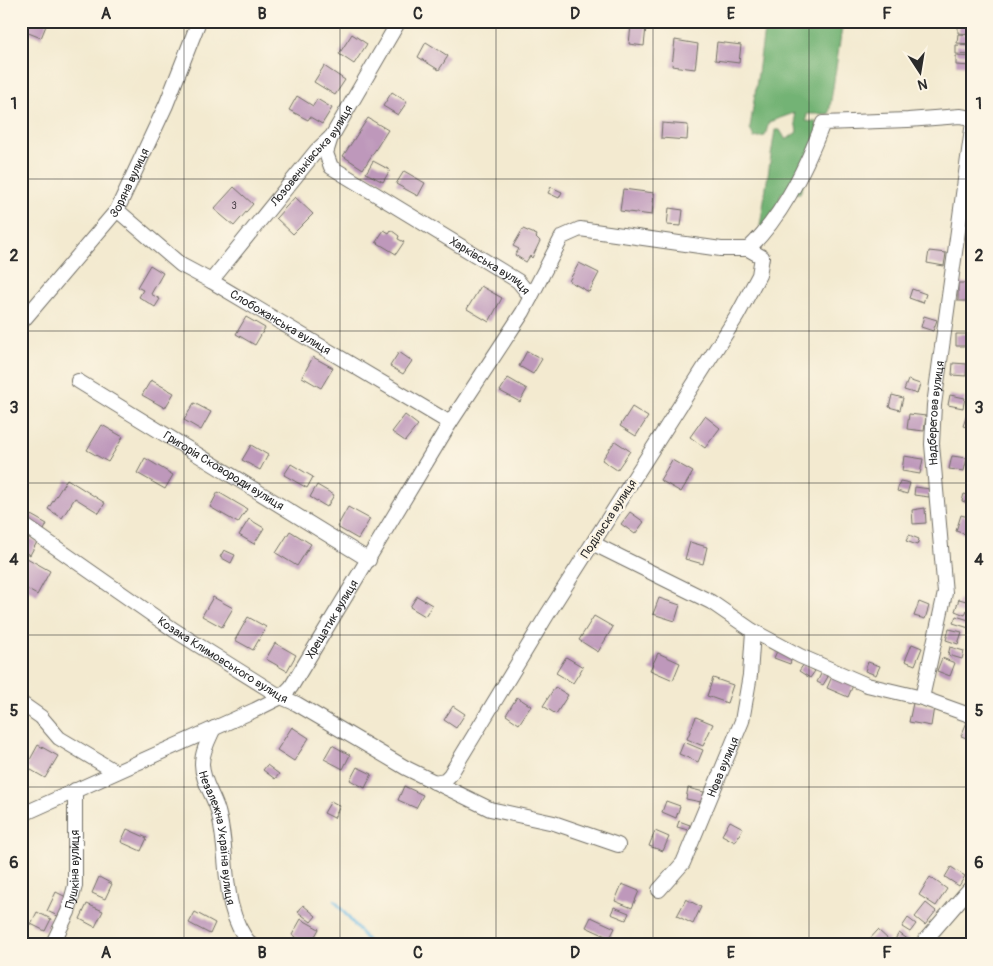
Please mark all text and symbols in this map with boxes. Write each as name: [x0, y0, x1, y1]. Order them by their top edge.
text: A: [101, 4, 112, 24]
text: B: [257, 4, 267, 24]
text: C: [413, 4, 423, 24]
text: D: [570, 4, 580, 24]
text: E: [727, 4, 736, 24]
text: F: [882, 4, 892, 24]
north arrow: [896, 48, 946, 98]
text: N: [916, 75, 929, 94]
text: 1: [11, 94, 17, 114]
text: 1: [976, 94, 982, 114]
street label: Лозовеньківська вулиця: [266, 102, 356, 210]
street label: Зоряна вулиця: [106, 146, 152, 221]
house number: 3: [231, 200, 237, 212]
street label: Харківська вулиця: [447, 234, 534, 298]
text: 2: [10, 246, 19, 266]
text: 2: [975, 246, 984, 266]
street label: Слобожанська вулиця: [227, 286, 334, 358]
street label: Надберегова вулиця: [924, 359, 948, 466]
text: 3: [10, 398, 19, 418]
text: 3: [975, 398, 984, 418]
street label: Григорія Сковороди вулиця: [161, 428, 287, 514]
street label: Подільска вулиця: [578, 476, 640, 561]
text: 4: [9, 550, 19, 570]
text: 4: [974, 550, 984, 570]
street label: Хрещатик вулиця: [302, 577, 362, 661]
street label: Козака Климовського вулиця: [155, 613, 290, 707]
text: 5: [10, 701, 19, 721]
text: 5: [975, 701, 984, 721]
street label: Нова вулиця: [704, 734, 742, 800]
street label: Незалежна Україна вулиця: [195, 769, 239, 907]
street label: Пушкіна вулиця: [62, 830, 83, 910]
text: 6: [9, 853, 19, 873]
text: 6: [974, 853, 984, 873]
text: A: [101, 943, 112, 963]
text: B: [257, 943, 267, 963]
text: C: [413, 943, 423, 963]
text: D: [570, 943, 580, 963]
text: E: [727, 943, 736, 963]
text: F: [882, 943, 892, 963]

